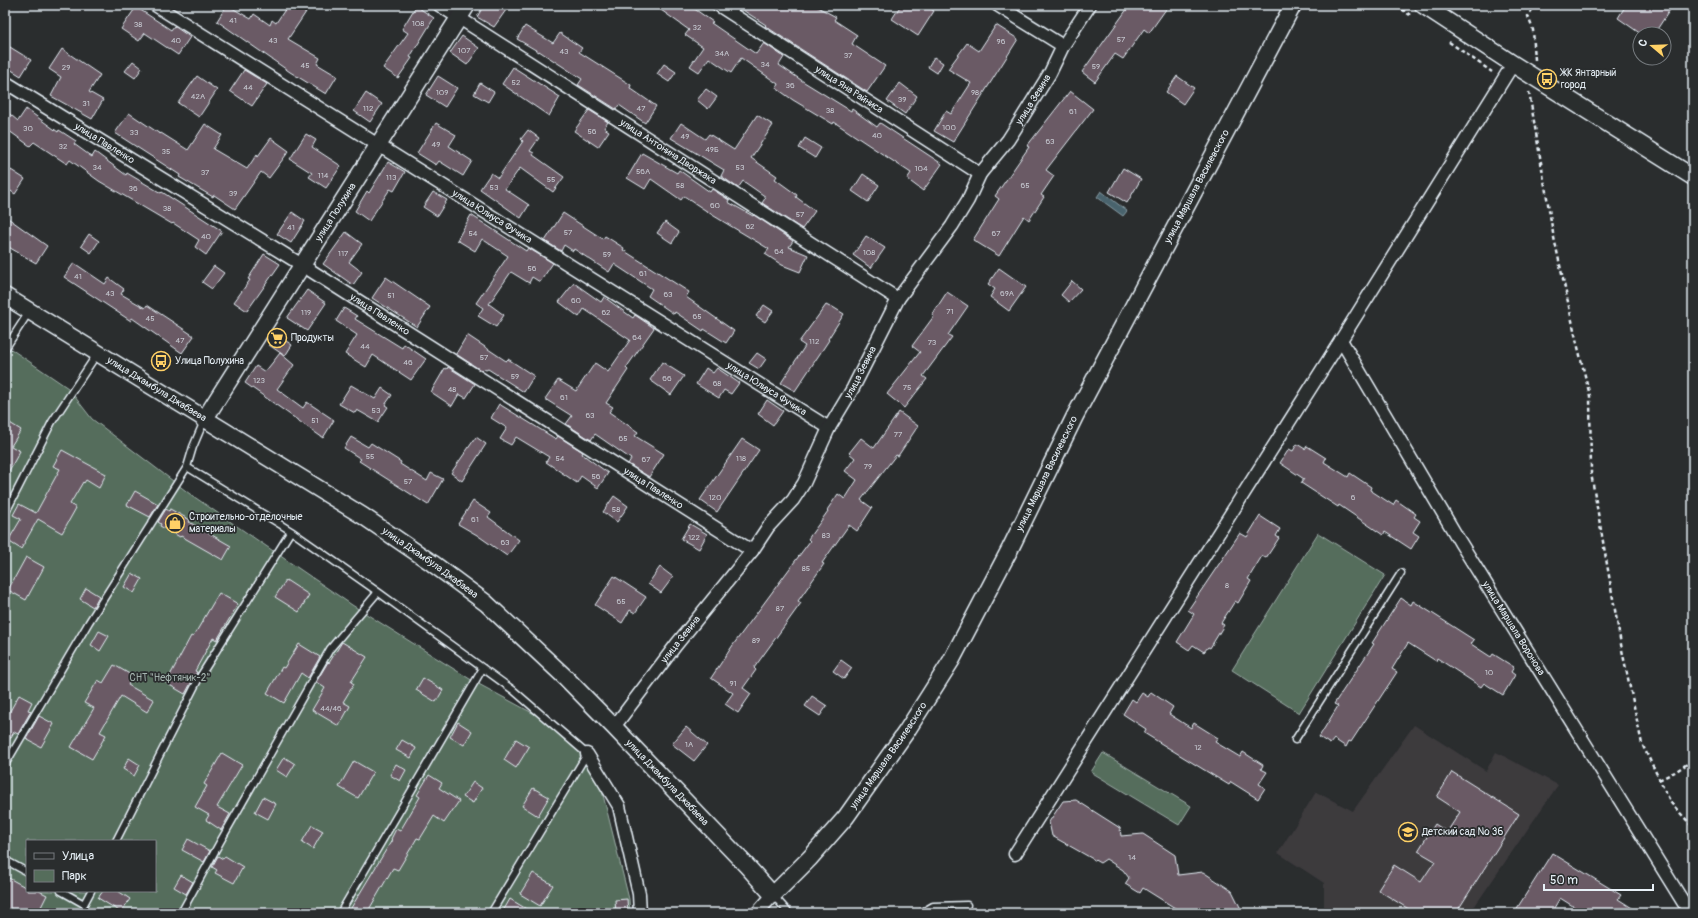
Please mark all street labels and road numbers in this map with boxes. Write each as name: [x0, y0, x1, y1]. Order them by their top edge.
street label: улица Яна Райниса: [812, 63, 886, 116]
street label: улица Зевина: [1013, 72, 1054, 128]
street label: улица Антонина Дворжака: [617, 116, 719, 187]
street label: улица Павленко: [71, 120, 137, 167]
street label: улица Маршала Василевского: [1161, 127, 1232, 246]
street label: улица Полухина: [312, 180, 359, 245]
street label: улица Юлиуса Фучика: [449, 187, 535, 246]
street label: улица Павленко: [347, 290, 412, 338]
street label: улица Зевина: [842, 344, 879, 402]
street label: улица Джамбула Джабаева: [104, 354, 209, 424]
street label: улица Юлиуса Фучика: [724, 359, 809, 419]
street label: улица Маршала Василевского: [1013, 413, 1080, 534]
street label: улица Павленко: [620, 464, 686, 512]
street label: улица Джамбула Джабаева: [379, 524, 481, 601]
street label: улица Маршала Воронова: [1479, 578, 1547, 678]
street label: улица Зевина: [658, 613, 703, 666]
street label: улица Маршала Василевского: [847, 699, 930, 812]
street label: улица Джамбула Джабаева: [623, 736, 711, 828]

